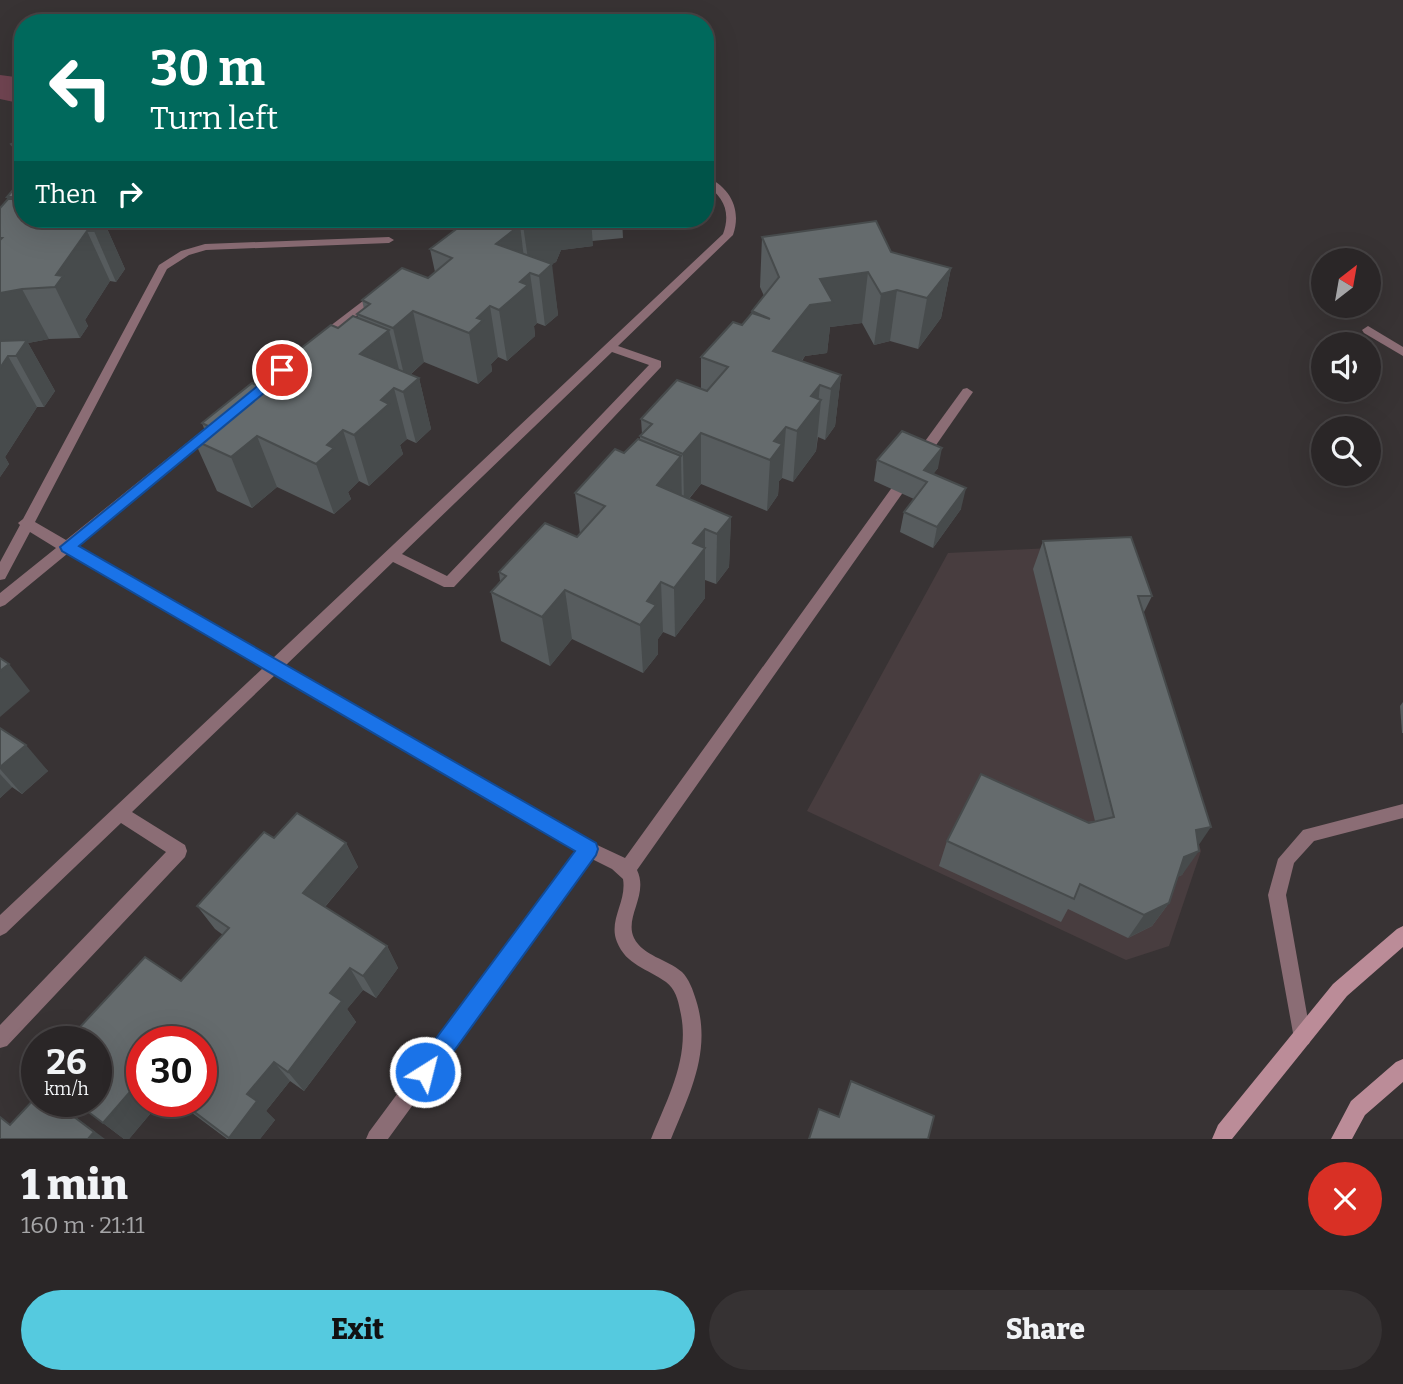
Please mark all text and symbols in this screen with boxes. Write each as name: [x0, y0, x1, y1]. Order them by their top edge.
text: 30 m: [150, 39, 265, 98]
icon: left: [35, 42, 126, 133]
text: Turn left: [150, 99, 278, 137]
icon: right: [111, 175, 149, 213]
text: Then: [35, 179, 97, 210]
north arrow: [1311, 248, 1381, 318]
map controls: [1311, 248, 1381, 486]
button: sound: [1311, 332, 1381, 402]
pin: [252, 340, 312, 400]
icon: arrive: [263, 351, 301, 389]
button: search: [1311, 416, 1381, 486]
speed limit sign: 30: [126, 1026, 217, 1117]
position arrow: [388, 1035, 462, 1109]
text: 26: [46, 1041, 87, 1083]
text: km/h: [44, 1078, 89, 1100]
text: 1 min: [21, 1160, 128, 1210]
button: close: [1308, 1162, 1382, 1236]
text: 160 m · 21:11: [21, 1211, 145, 1239]
button: Exit: [21, 1290, 695, 1370]
button: Share: [709, 1290, 1382, 1370]

